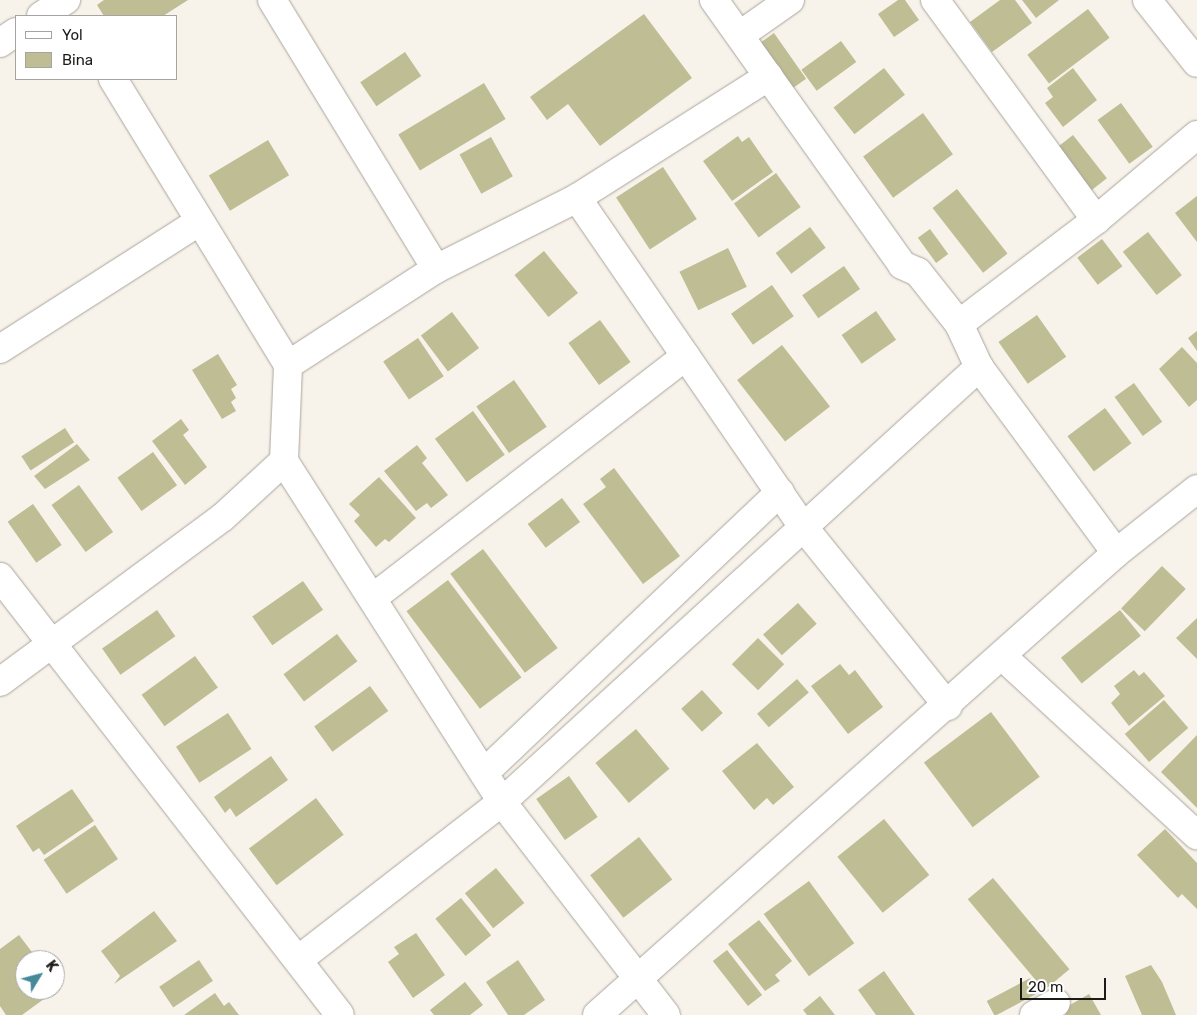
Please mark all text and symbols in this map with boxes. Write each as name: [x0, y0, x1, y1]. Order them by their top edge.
legend: [15, 15, 178, 80]
text: Yol: [62, 26, 83, 44]
text: Bina: [62, 51, 93, 69]
north arrow: [15, 950, 65, 1000]
text: K: [42, 957, 61, 975]
scale bar: [1022, 968, 1108, 1000]
text: 20 m: [1028, 978, 1063, 996]

